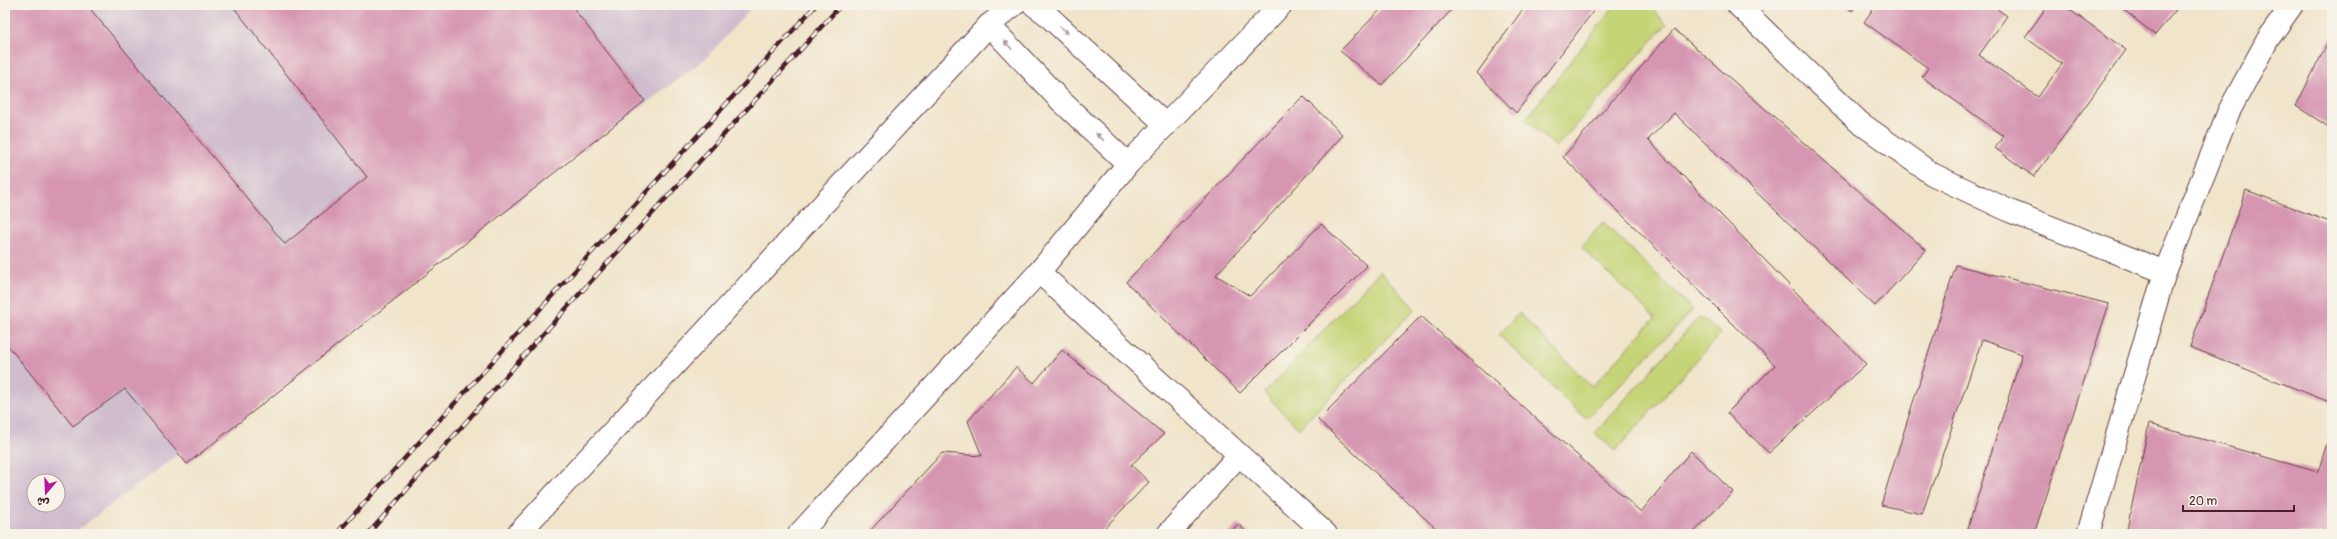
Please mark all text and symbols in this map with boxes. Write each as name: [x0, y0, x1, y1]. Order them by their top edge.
one-way arrow: [1059, 25, 1069, 35]
one-way arrow: [1004, 40, 1013, 50]
one-way arrow: [1095, 133, 1105, 142]
north arrow: [26, 473, 66, 513]
scale bar: [2183, 487, 2294, 513]
text: ش: [35, 494, 51, 510]
text: 20 m: [2189, 494, 2218, 509]

